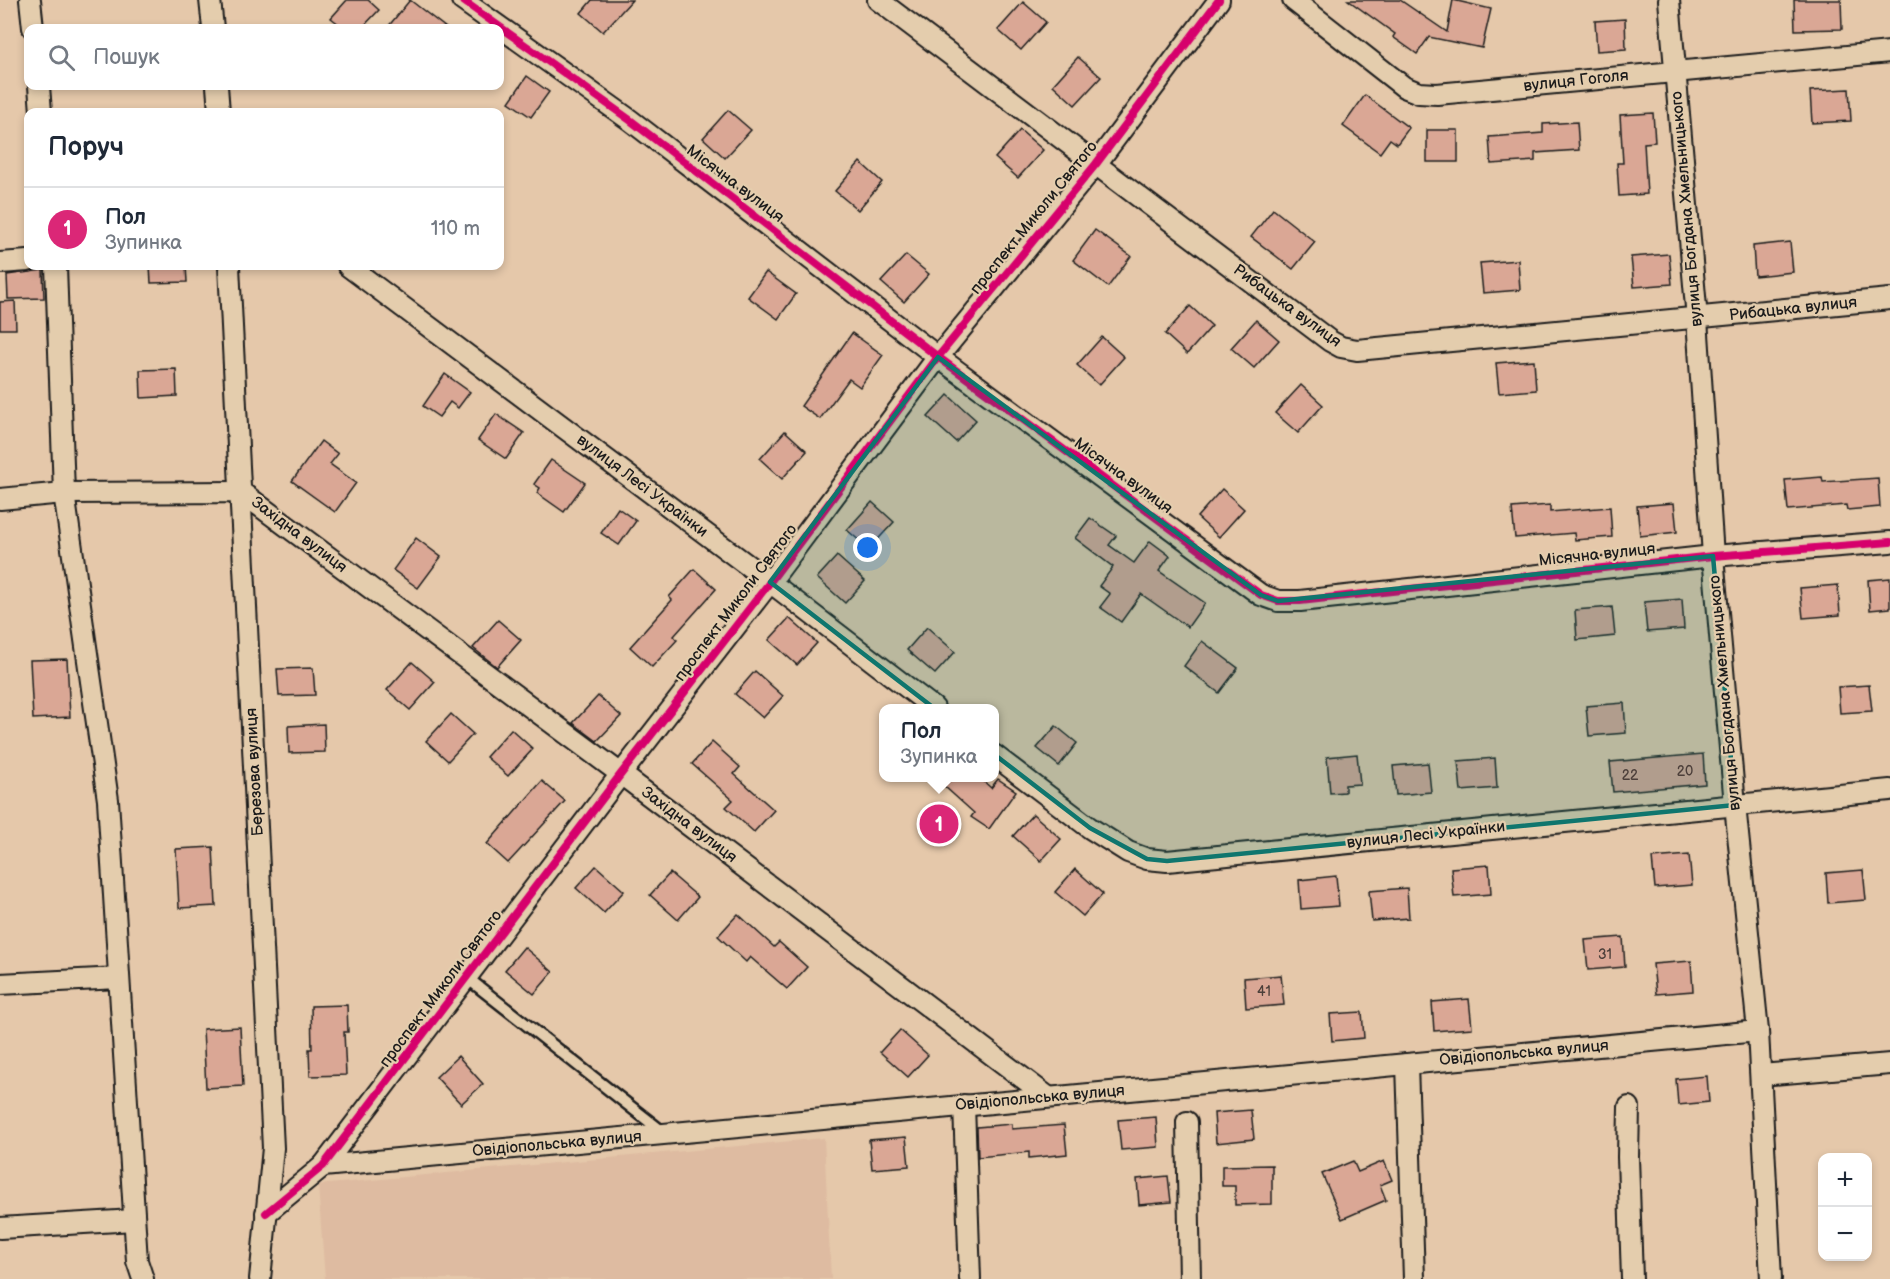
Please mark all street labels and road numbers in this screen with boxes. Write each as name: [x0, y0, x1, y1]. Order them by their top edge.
street label: вулиця Гоголя: [1522, 66, 1630, 96]
street label: вулиця Богдана Хмельницького: [1667, 90, 1707, 328]
street label: проспект Миколи Святого: [966, 138, 1102, 298]
street label: Місячна вулиця: [682, 141, 788, 227]
street label: Рибацька вулиця: [1229, 260, 1345, 352]
street label: Рибацька вулиця: [1728, 293, 1858, 325]
street label: вулиця Лесі Українки: [573, 430, 711, 542]
street label: Місячна вулиця: [1070, 434, 1176, 518]
street label: Західна вулиця: [248, 493, 351, 577]
street label: проспект Миколи Святого: [671, 521, 801, 685]
street label: Місячна вулиця: [1538, 539, 1656, 571]
street label: вулиця Богдана Хмельницького: [1705, 574, 1745, 812]
street label: Березова вулиця: [242, 707, 268, 837]
street label: Західна вулиця: [638, 783, 741, 867]
street label: вулиця Лесі Українки: [1346, 817, 1506, 853]
street label: проспект Миколи Святого: [376, 907, 506, 1071]
street label: Овідіопольська вулиця: [1438, 1036, 1610, 1070]
street label: Овідіопольська вулиця: [954, 1081, 1126, 1115]
street label: Овідіопольська вулиця: [471, 1127, 643, 1161]

